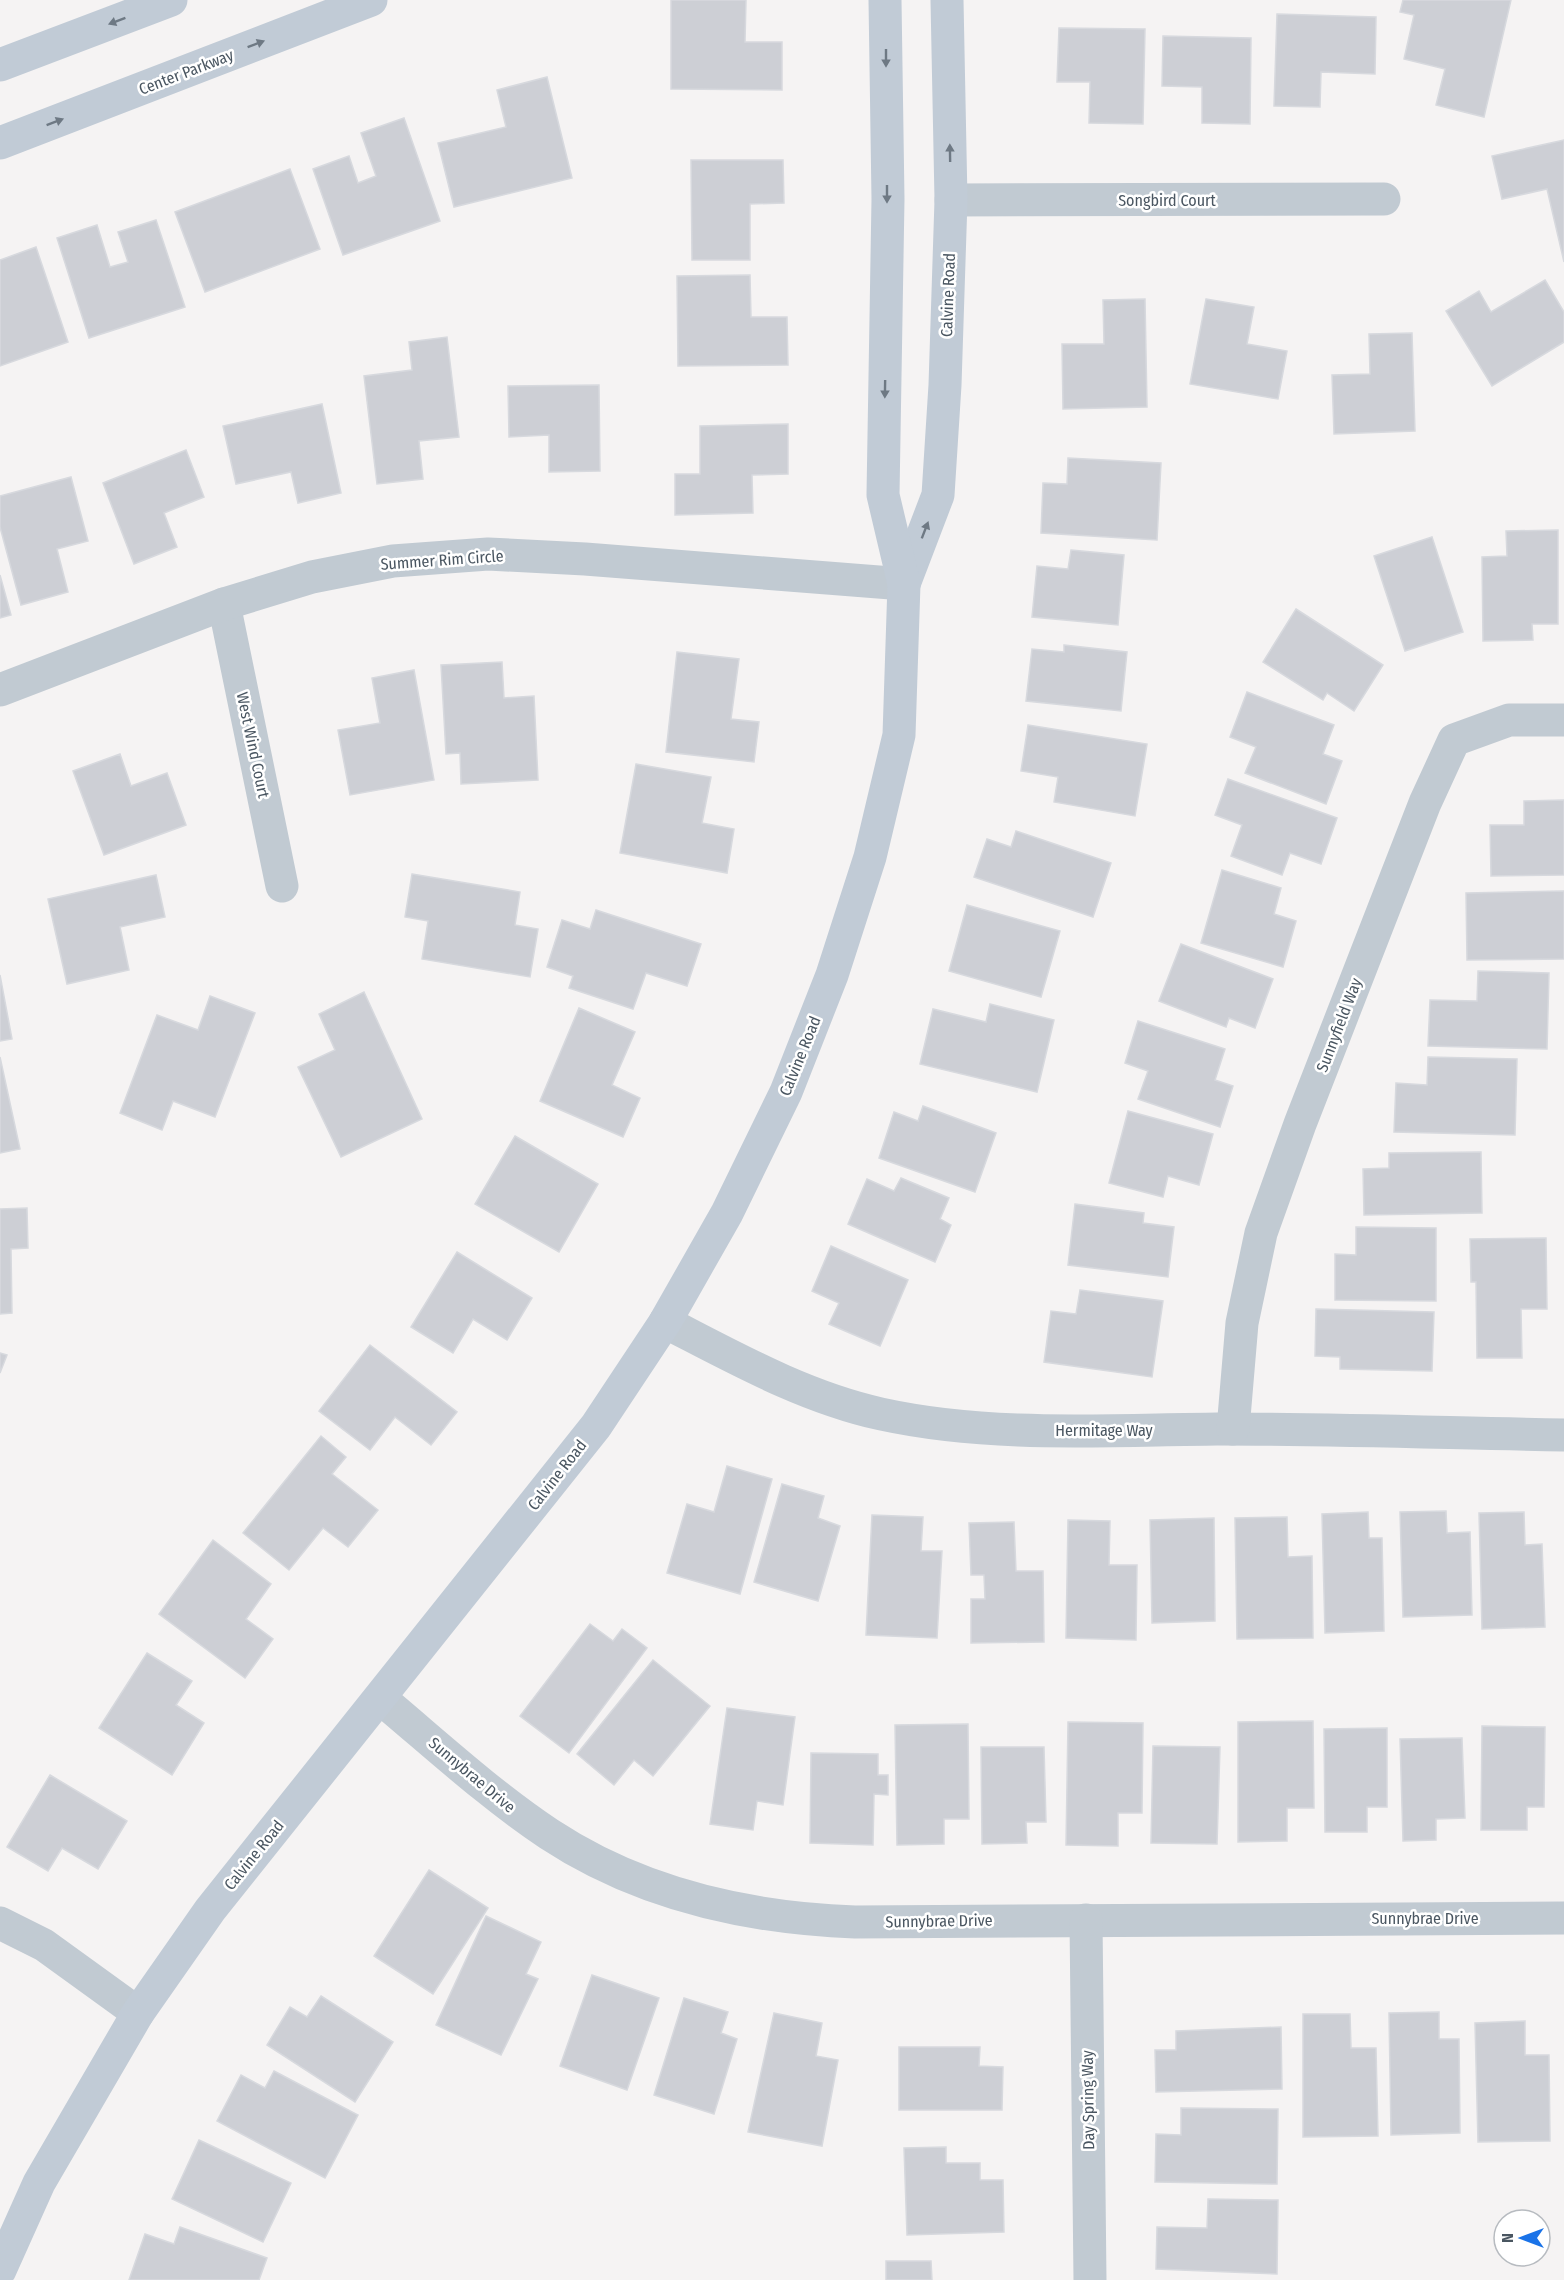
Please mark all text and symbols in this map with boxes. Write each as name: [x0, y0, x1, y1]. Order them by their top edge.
one-way arrow: [108, 17, 126, 26]
one-way arrow: [247, 39, 265, 49]
street label: Center Parkway: [136, 45, 237, 99]
one-way arrow: [881, 49, 891, 68]
one-way arrow: [46, 117, 64, 127]
one-way arrow: [945, 144, 955, 163]
one-way arrow: [882, 184, 892, 203]
street label: Songbird Court: [1118, 191, 1217, 210]
street label: Calvine Road: [937, 253, 959, 337]
one-way arrow: [880, 379, 889, 398]
one-way arrow: [920, 520, 930, 538]
street label: Summer Rim Circle: [380, 546, 504, 574]
street label: West Wind Court: [233, 690, 274, 800]
street label: Sunnyfield Way: [1312, 974, 1366, 1075]
street label: Calvine Road: [775, 1013, 825, 1099]
street label: Hermitage Way: [1055, 1421, 1154, 1440]
street label: Calvine Road: [524, 1436, 590, 1514]
street label: Sunnybrae Drive: [425, 1733, 519, 1817]
street label: Calvine Road: [220, 1816, 288, 1894]
street label: Sunnybrae Drive: [1371, 1909, 1479, 1928]
street label: Sunnybrae Drive: [885, 1911, 993, 1931]
street label: Day Spring Way: [1078, 2049, 1098, 2150]
north arrow: [1492, 2208, 1552, 2268]
text: N: [1498, 2233, 1517, 2243]

